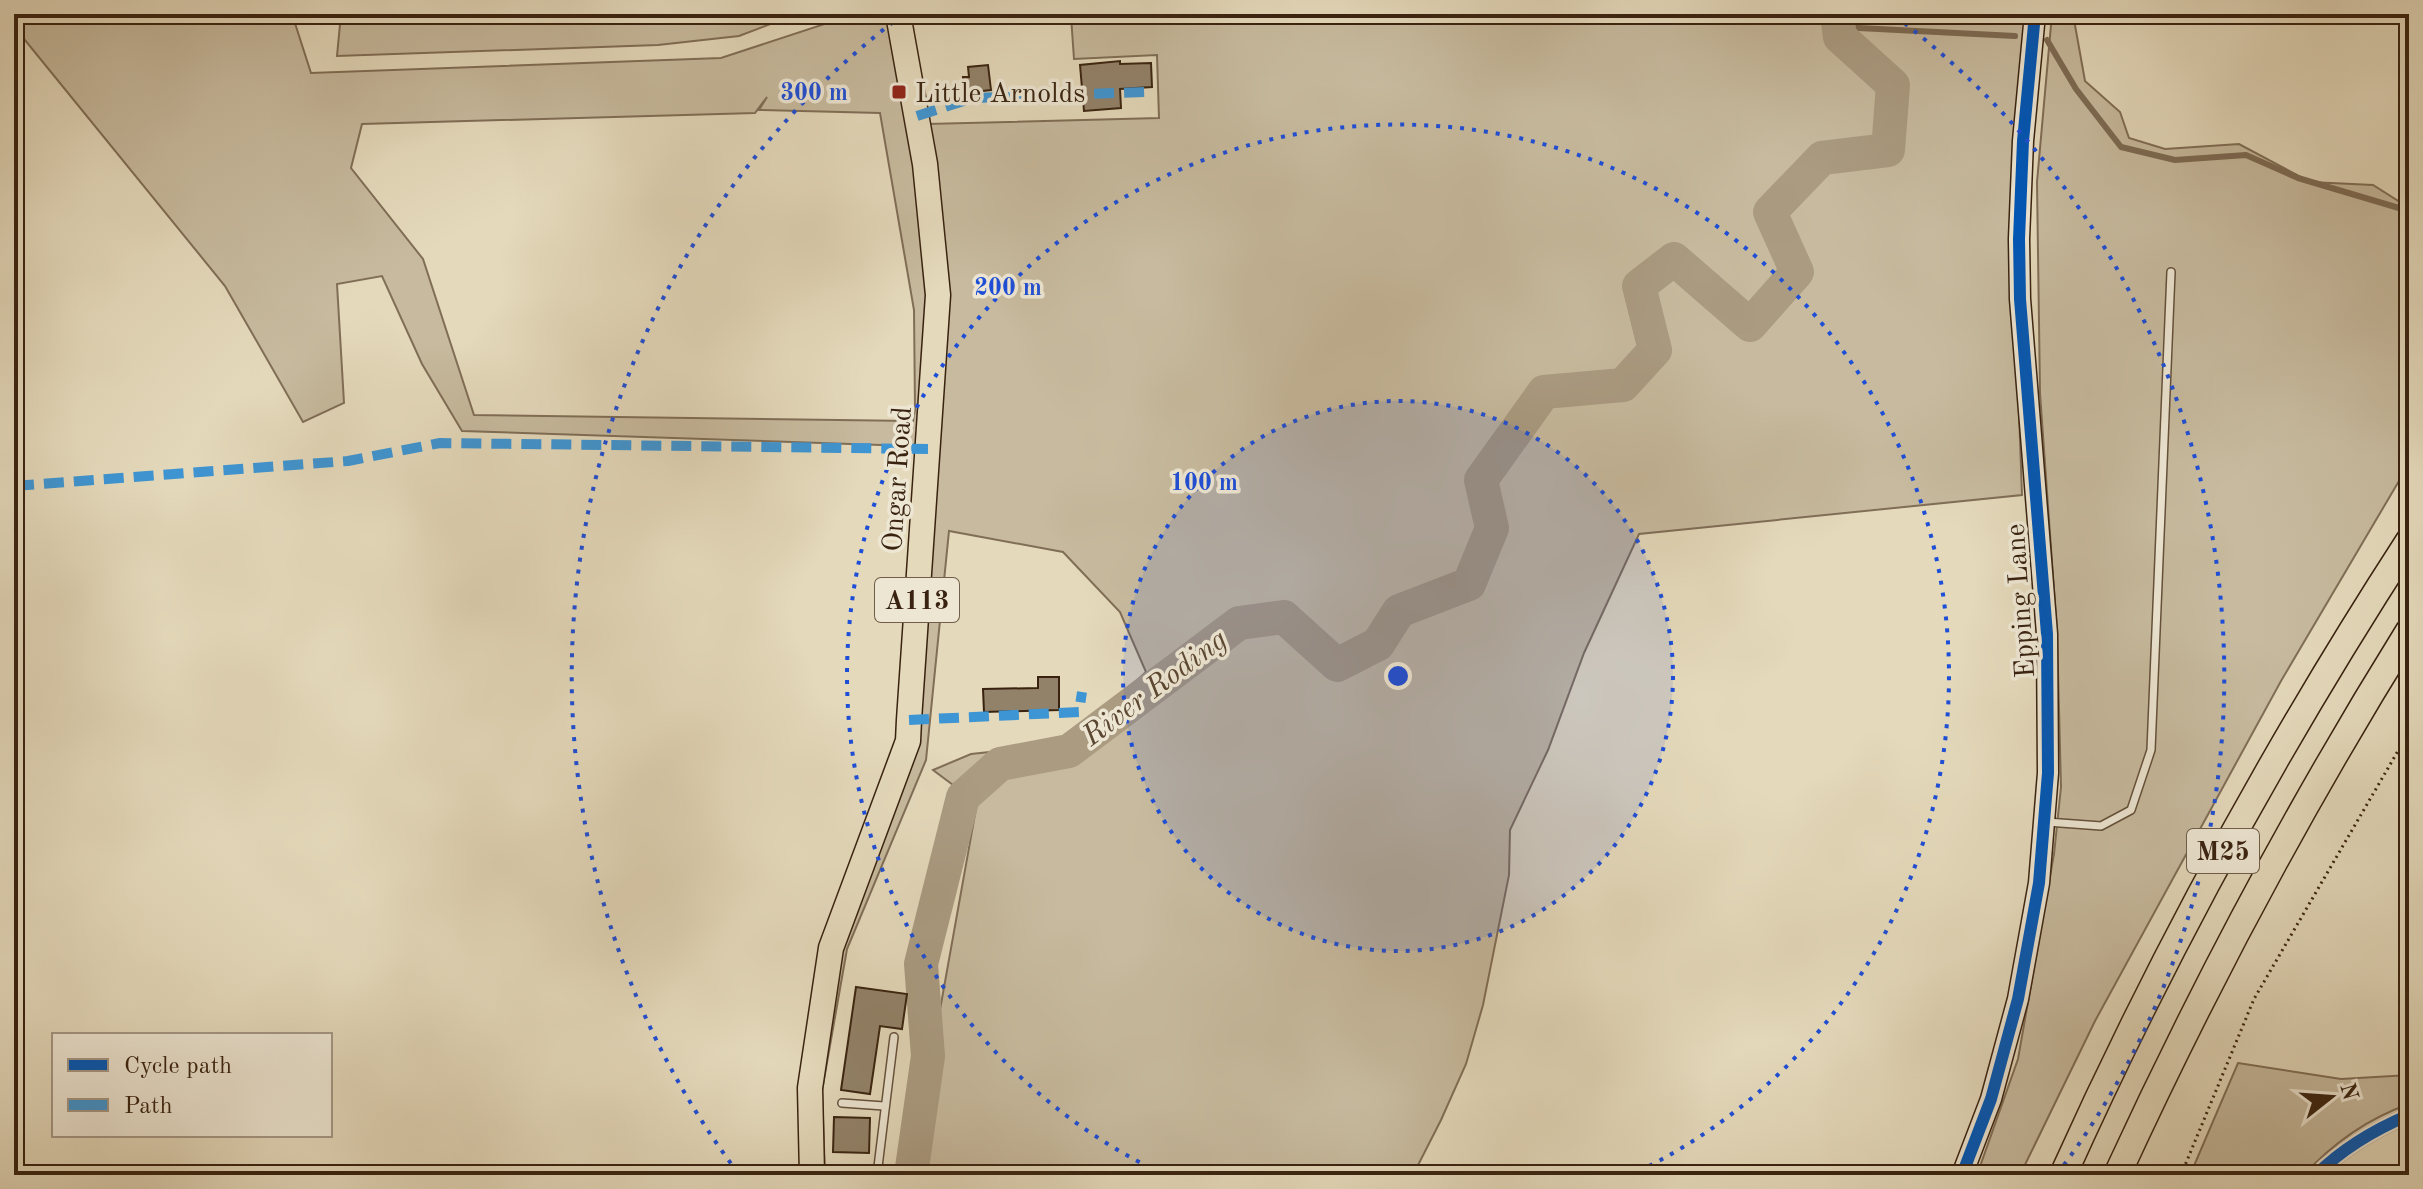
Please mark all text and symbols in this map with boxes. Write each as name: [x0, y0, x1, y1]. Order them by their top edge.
place label: Little Arnolds: [915, 81, 1085, 109]
text: 300 m: [780, 82, 848, 106]
marker: Little Arnolds: [890, 83, 908, 101]
text: 200 m: [974, 277, 1042, 301]
street label: Ongar Road: [880, 406, 918, 553]
text: 100 m: [1170, 472, 1238, 496]
street label: Epping Lane: [2003, 523, 2041, 679]
road number: A113: [875, 578, 959, 622]
water label: River Roding: [1077, 625, 1233, 753]
centre of rings: [1384, 662, 1412, 690]
road number: M25: [2187, 829, 2259, 873]
legend: [52, 1033, 332, 1137]
text: Cycle path: [124, 1055, 232, 1079]
north arrow: [2291, 1057, 2371, 1137]
text: N: [2335, 1080, 2361, 1103]
text: Path: [124, 1095, 173, 1119]

